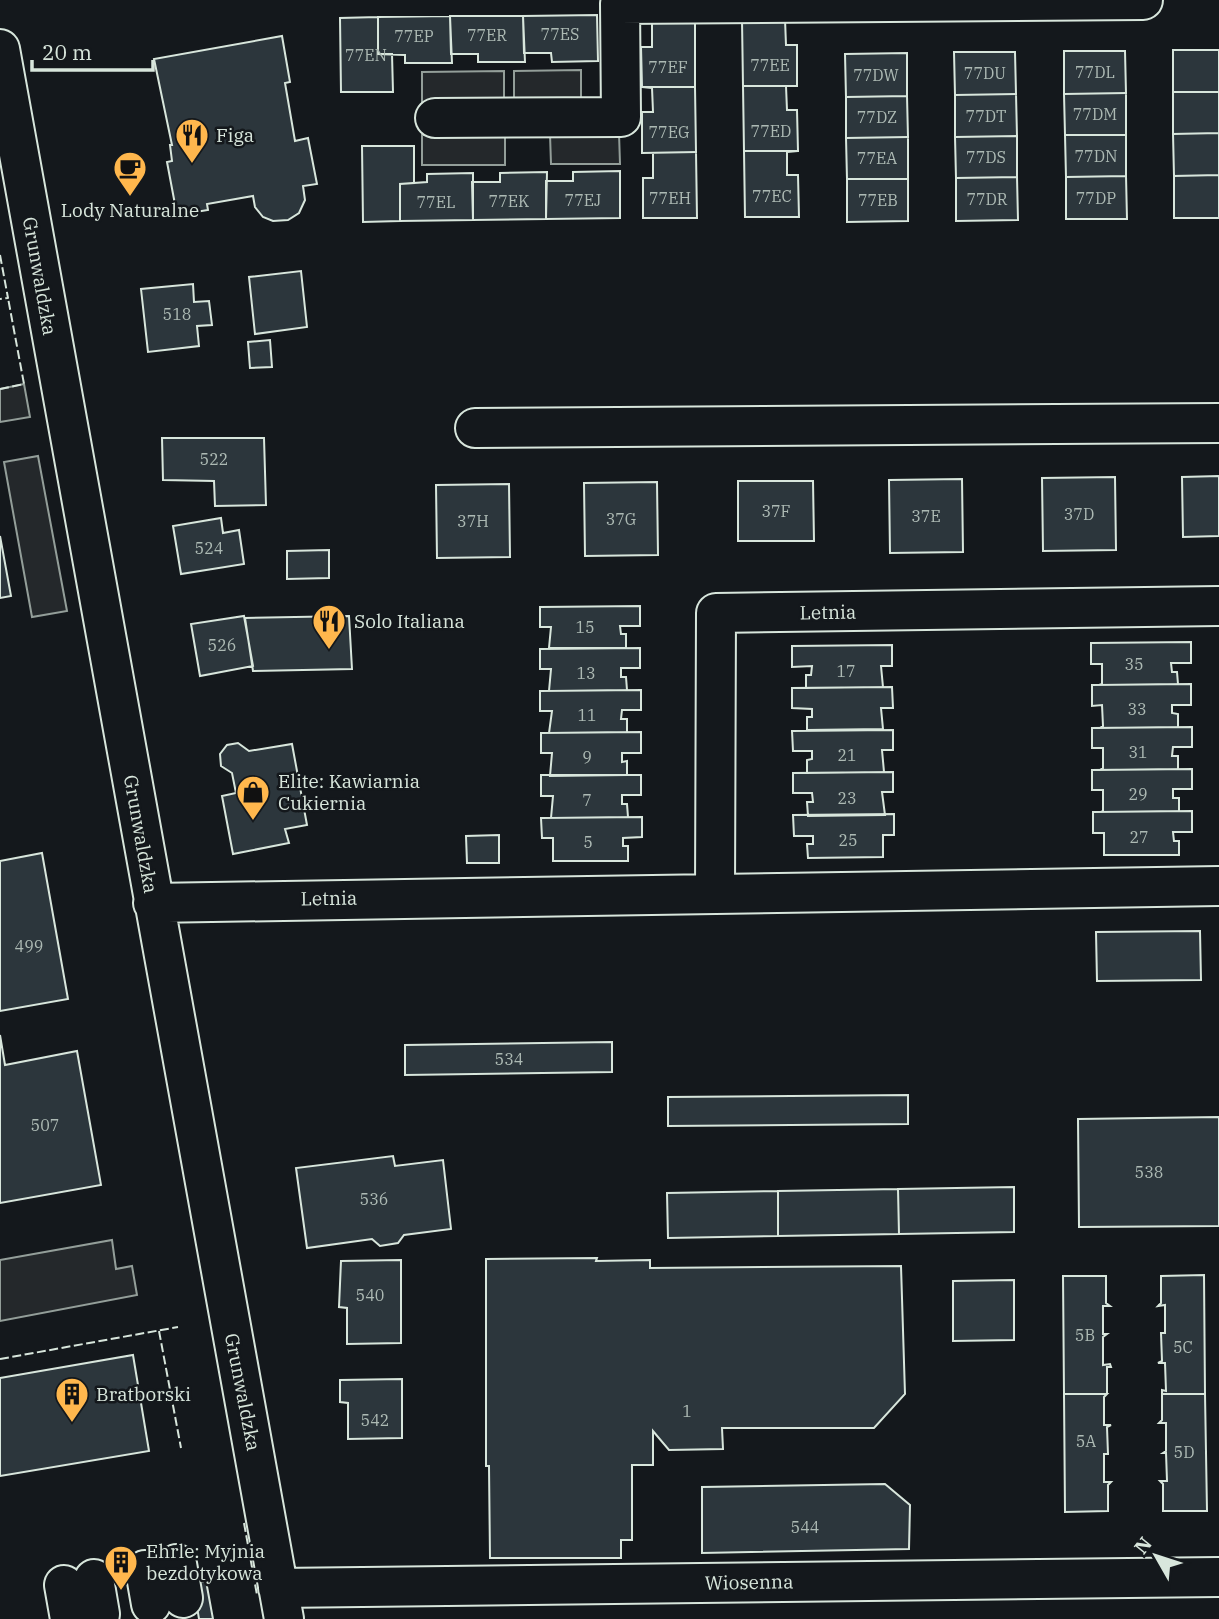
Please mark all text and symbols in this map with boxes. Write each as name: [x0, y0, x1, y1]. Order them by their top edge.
house number: 77ES: [541, 24, 579, 44]
house number: 77ER: [467, 25, 507, 45]
house number: 77EP: [394, 26, 434, 46]
scale bar: [32, 28, 152, 72]
text: 20 m: [42, 38, 92, 66]
house number: 77EN: [345, 45, 387, 65]
house number: 77EE: [750, 55, 790, 75]
house number: 77EF: [648, 57, 688, 77]
house number: 77DL: [1075, 62, 1115, 82]
house number: 77DU: [964, 63, 1006, 83]
house number: 77DW: [853, 65, 899, 85]
house number: 77DM: [1073, 104, 1117, 124]
house number: 77DT: [966, 106, 1006, 126]
house number: 77DZ: [857, 107, 897, 127]
restaurant icon: Figa: [173, 116, 211, 165]
house number: 77ED: [751, 121, 791, 141]
house number: 77EG: [649, 122, 690, 142]
place label: Figa: [216, 123, 254, 147]
house number: 77DN: [1075, 146, 1117, 166]
house number: 77DS: [966, 147, 1006, 167]
house number: 77EA: [857, 148, 897, 168]
cafe icon: Lody Naturalne: [111, 149, 149, 198]
house number: 77EC: [752, 186, 792, 206]
house number: 77EH: [649, 188, 691, 208]
house number: 77DP: [1076, 188, 1116, 208]
house number: 77DR: [966, 189, 1008, 209]
house number: 77EJ: [565, 190, 601, 210]
house number: 77EB: [858, 190, 898, 210]
house number: 77EK: [489, 191, 529, 211]
house number: 77EL: [417, 192, 455, 212]
place label: Lody Naturalne: [61, 198, 199, 222]
street label: Grunwaldzka: [18, 215, 62, 337]
house number: 518: [163, 304, 191, 324]
house number: 522: [200, 449, 228, 469]
house number: 37F: [761, 501, 791, 521]
house number: 37D: [1064, 504, 1094, 524]
house number: 37E: [911, 506, 941, 526]
house number: 37G: [606, 509, 636, 529]
house number: 37H: [457, 511, 489, 531]
house number: 524: [195, 538, 223, 558]
street label: Letnia: [799, 600, 857, 624]
restaurant icon: Solo Italiana: [310, 602, 348, 651]
place label: Solo Italiana: [354, 609, 465, 633]
house number: 15: [575, 617, 595, 637]
house number: 526: [208, 635, 236, 655]
house number: 35: [1124, 654, 1144, 674]
house number: 17: [836, 661, 856, 681]
house number: 13: [576, 663, 596, 683]
house number: 33: [1127, 699, 1147, 719]
house number: 11: [577, 705, 597, 725]
house number: 31: [1128, 742, 1148, 762]
house number: 21: [837, 745, 857, 765]
house number: 9: [582, 747, 592, 767]
place label: Elite: Kawiarnia Cukiernia: [278, 769, 420, 815]
street label: Grunwaldzka: [119, 773, 163, 895]
shop icon: Elite: Kawiarnia Cukiernia: [234, 773, 272, 822]
house number: 29: [1128, 784, 1148, 804]
house number: 23: [837, 788, 857, 808]
house number: 7: [582, 790, 592, 810]
house number: 27: [1129, 827, 1149, 847]
house number: 25: [838, 830, 858, 850]
house number: 5: [583, 832, 593, 852]
street label: Letnia: [300, 886, 358, 910]
house number: 499: [15, 936, 43, 956]
house number: 534: [495, 1049, 523, 1069]
house number: 507: [31, 1115, 59, 1135]
house number: 538: [1135, 1162, 1163, 1182]
house number: 536: [360, 1189, 388, 1209]
house number: 540: [356, 1285, 384, 1305]
house number: 5B: [1075, 1325, 1095, 1345]
street label: Grunwaldzka: [220, 1331, 266, 1453]
house number: 5C: [1173, 1337, 1193, 1357]
building icon: Bratborski: [53, 1375, 91, 1424]
place label: Bratborski: [96, 1382, 191, 1406]
house number: 1: [682, 1401, 692, 1421]
house number: 542: [361, 1410, 389, 1430]
house number: 5A: [1076, 1431, 1096, 1451]
house number: 5D: [1174, 1442, 1194, 1462]
house number: 544: [791, 1517, 819, 1537]
north arrow: [1121, 1521, 1191, 1591]
text: N: [1129, 1532, 1157, 1559]
place label: Ehrle: Myjnia bezdotykowa: [146, 1539, 265, 1585]
building icon: Ehrle: Myjnia bezdotykowa: [102, 1543, 140, 1592]
street label: Wiosenna: [704, 1569, 794, 1595]

